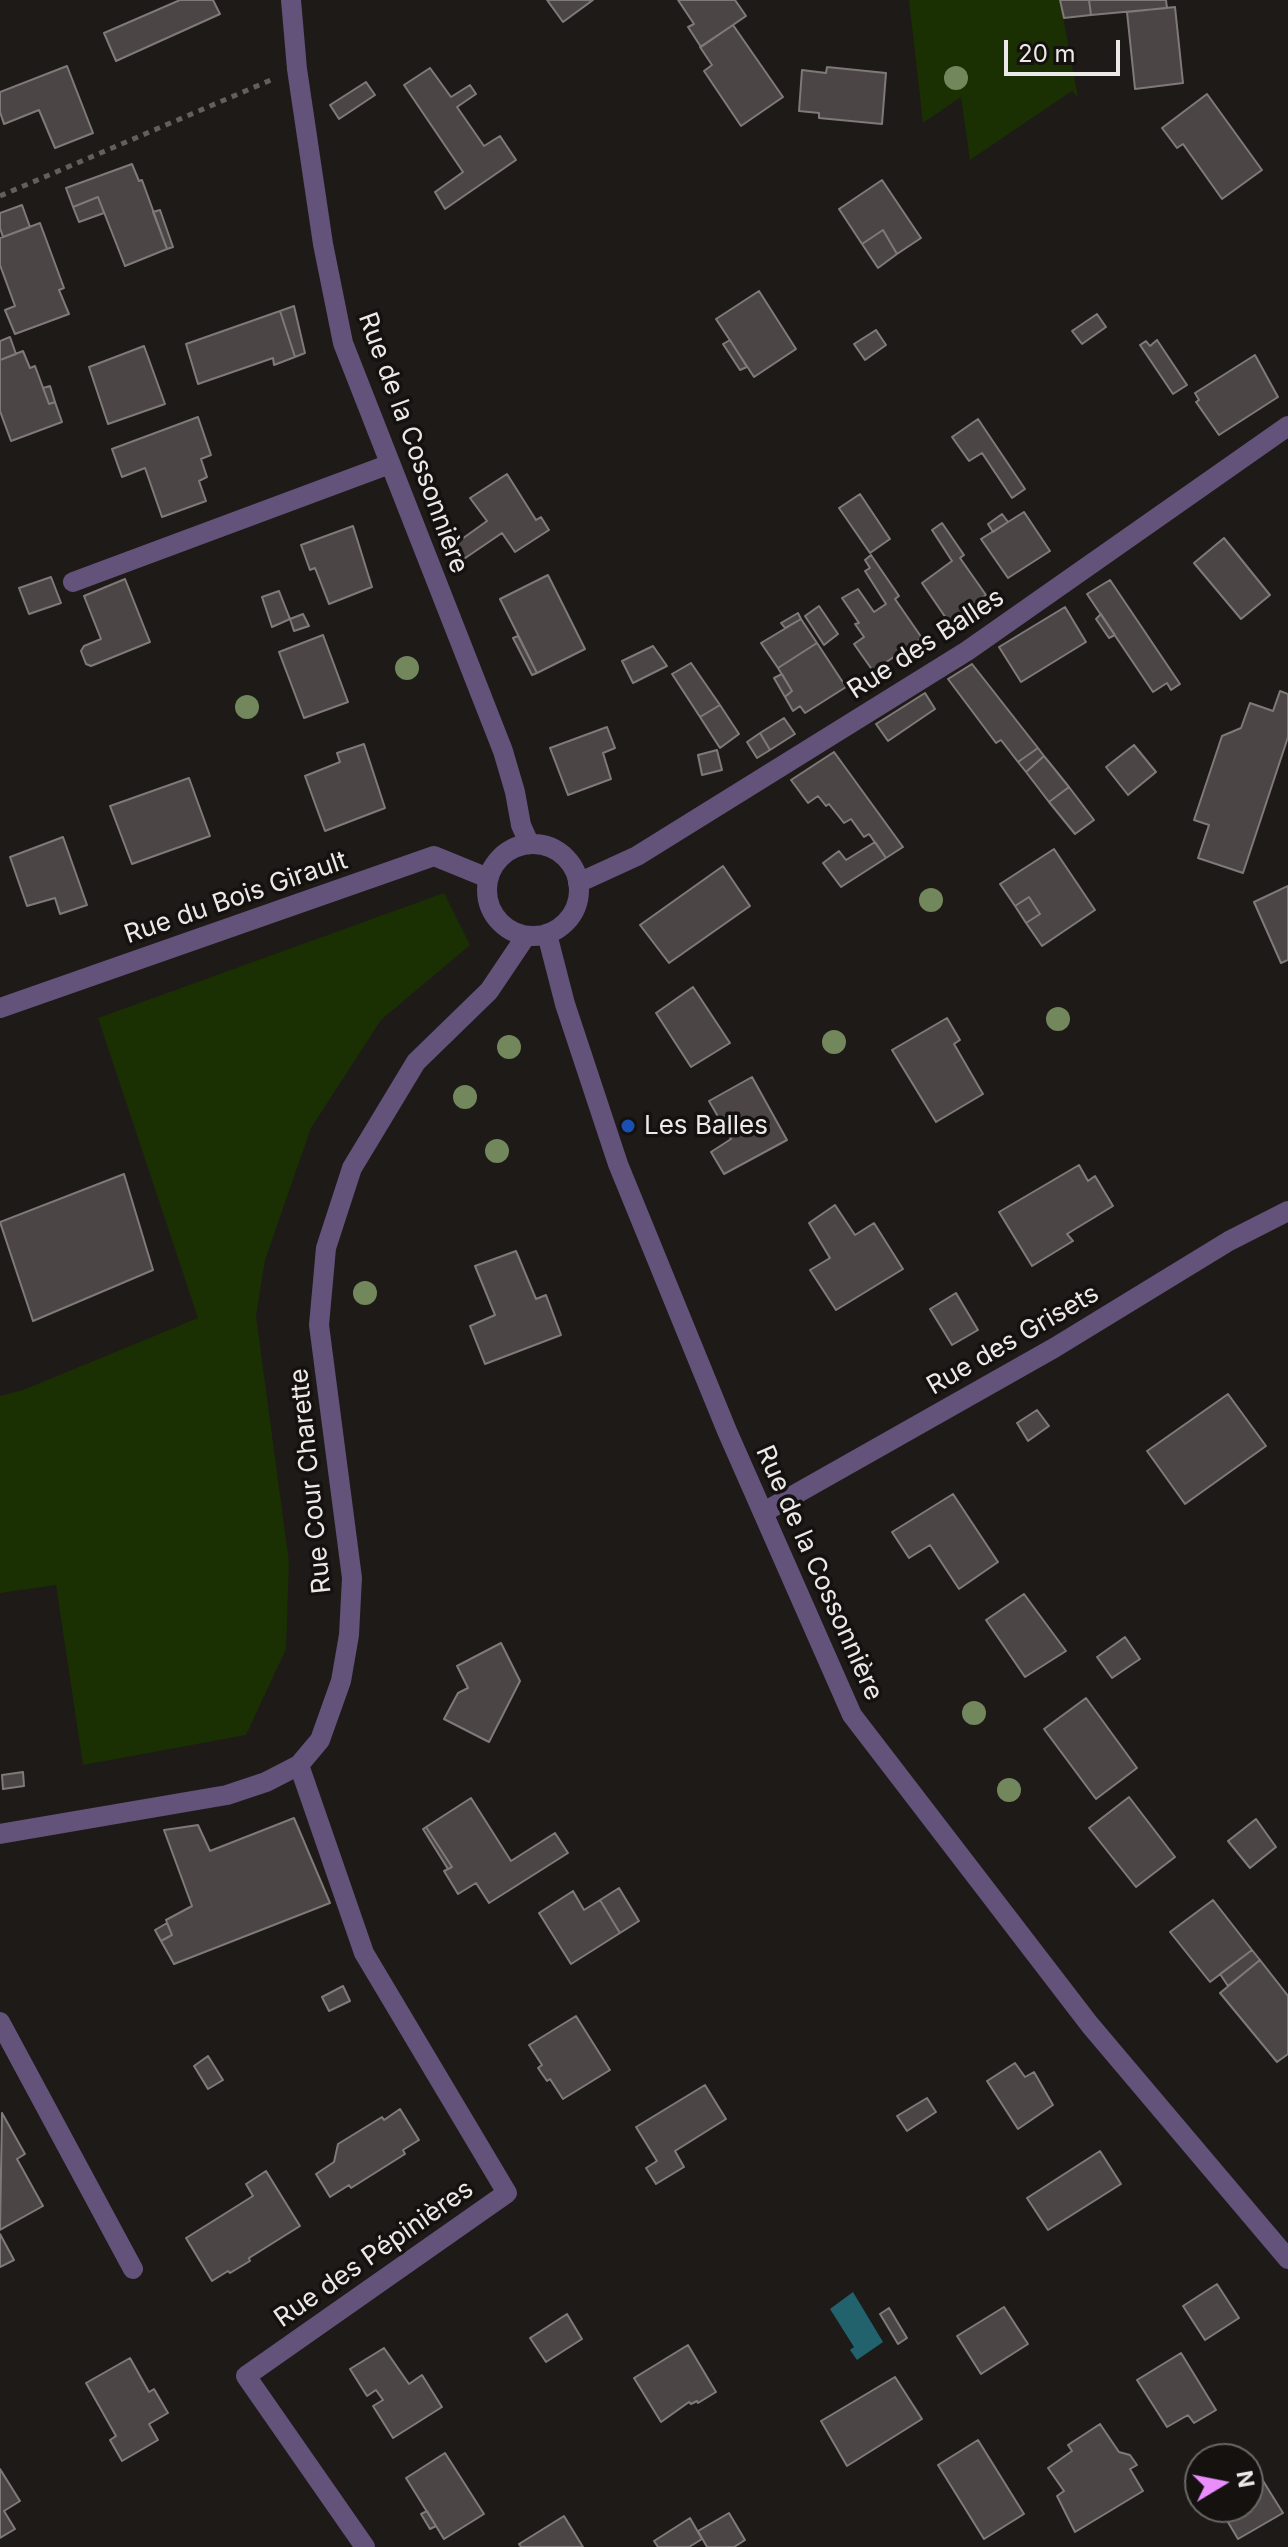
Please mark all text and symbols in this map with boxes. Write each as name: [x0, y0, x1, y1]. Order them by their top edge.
scale bar: [1008, 24, 1124, 74]
text: 20 m: [1018, 39, 1076, 68]
street label: Rue de la Cossonnière: [351, 308, 475, 578]
street label: Rue des Balles: [842, 582, 1010, 706]
street label: Rue du Bois Girault: [120, 845, 352, 951]
place label: Les Balles: [644, 1110, 768, 1142]
marker: Les Balles: [619, 1117, 637, 1135]
street label: Rue des Grisets: [921, 1278, 1105, 1402]
street label: Rue Cour Charette: [284, 1367, 338, 1595]
street label: Rue de la Cossonnière: [749, 1441, 889, 1705]
street label: Rue des Pépinières: [269, 2174, 479, 2334]
north arrow: [1184, 2443, 1264, 2523]
text: N: [1231, 2469, 1260, 2490]

